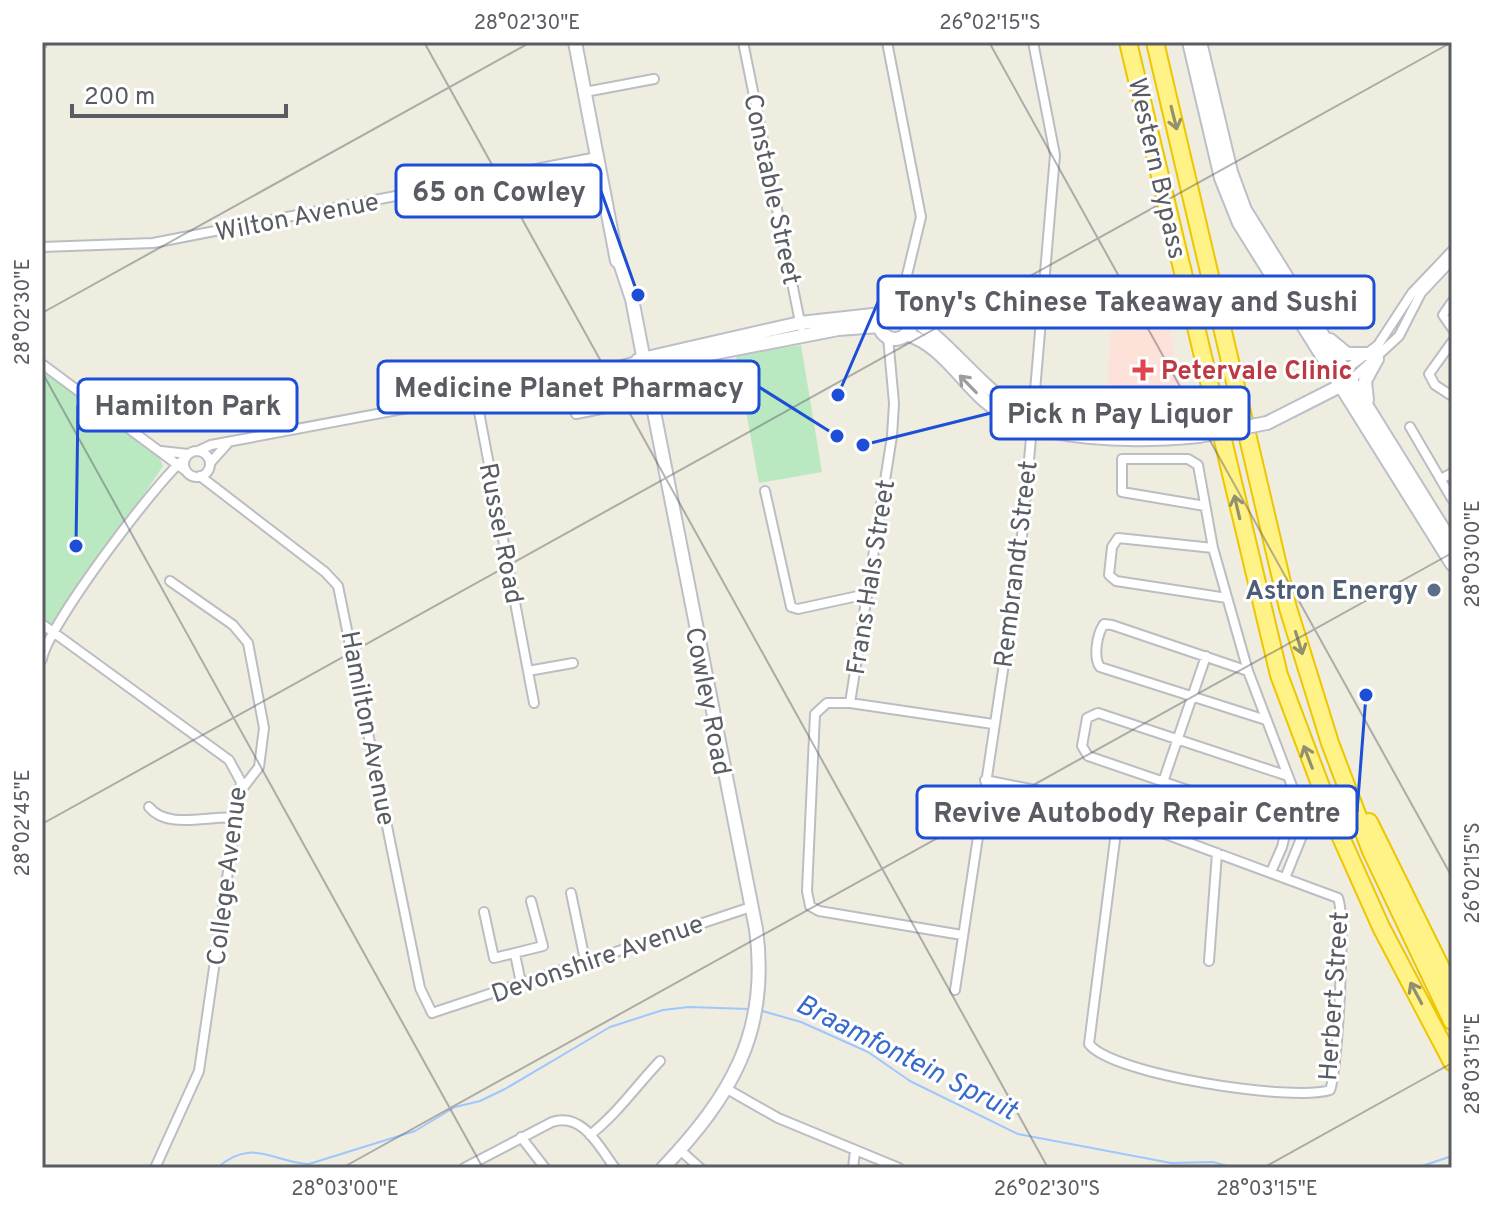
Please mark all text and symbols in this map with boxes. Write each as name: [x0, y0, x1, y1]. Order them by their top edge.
text: 28°02'30"E: [474, 11, 580, 37]
text: 26°02'15"S: [939, 11, 1041, 37]
scale bar: [72, 68, 286, 118]
street label: Western Bypass: [1119, 75, 1192, 262]
text: 200 m: [84, 83, 155, 113]
street label: Constable Street: [734, 91, 807, 288]
one-way arrow: [1167, 104, 1182, 130]
callout: 65 on Cowley: [396, 165, 601, 217]
text: 65 on Cowley: [412, 176, 586, 212]
street label: Wilton Avenue: [213, 186, 382, 250]
text: 28°02'30"E: [11, 259, 37, 365]
callout: Tony's Chinese Takeaway and Sushi: [878, 276, 1374, 328]
text: Tony's Chinese Takeaway and Sushi: [894, 286, 1358, 322]
place label: Petervale Clinic: [1161, 356, 1353, 389]
marker: Petervale Clinic: [1132, 359, 1154, 381]
callout: Medicine Planet Pharmacy: [378, 361, 759, 413]
text: Medicine Planet Pharmacy: [394, 372, 744, 408]
one-way arrow: [959, 375, 978, 394]
callout: Hamilton Park: [78, 379, 297, 431]
callout: Pick n Pay Liquor: [991, 387, 1249, 439]
text: Hamilton Park: [95, 390, 281, 426]
text: Pick n Pay Liquor: [1007, 398, 1233, 434]
street label: Rembrandt Street: [988, 459, 1047, 670]
street label: Russel Road: [470, 460, 529, 607]
street label: Frans Hals Street: [841, 478, 904, 677]
one-way arrow: [1229, 495, 1244, 520]
text: 28°03'00"E: [1461, 500, 1487, 608]
place label: Astron Energy: [1245, 576, 1418, 609]
marker: Astron Energy: [1425, 581, 1443, 599]
street label: Cowley Road: [676, 625, 737, 778]
street label: Hamilton Avenue: [332, 628, 402, 829]
one-way arrow: [1293, 630, 1307, 655]
one-way arrow: [1300, 745, 1314, 770]
text: 28°02'45"E: [11, 770, 37, 876]
street label: College Avenue: [201, 785, 256, 968]
callout: Revive Autobody Repair Centre: [917, 786, 1357, 838]
text: Revive Autobody Repair Centre: [933, 797, 1341, 833]
text: 26°02'15"S: [1461, 822, 1487, 924]
street label: Devonshire Avenue: [487, 909, 708, 1012]
street label: Herbert Street: [1313, 910, 1358, 1082]
one-way arrow: [1407, 982, 1423, 1005]
water label: Braamfontein Spruit: [789, 987, 1024, 1131]
text: 28°03'15"E: [1461, 1013, 1487, 1115]
text: 28°03'00"E: [291, 1177, 399, 1203]
text: 26°02'30"S: [994, 1177, 1100, 1203]
text: 28°03'15"E: [1216, 1177, 1318, 1203]

